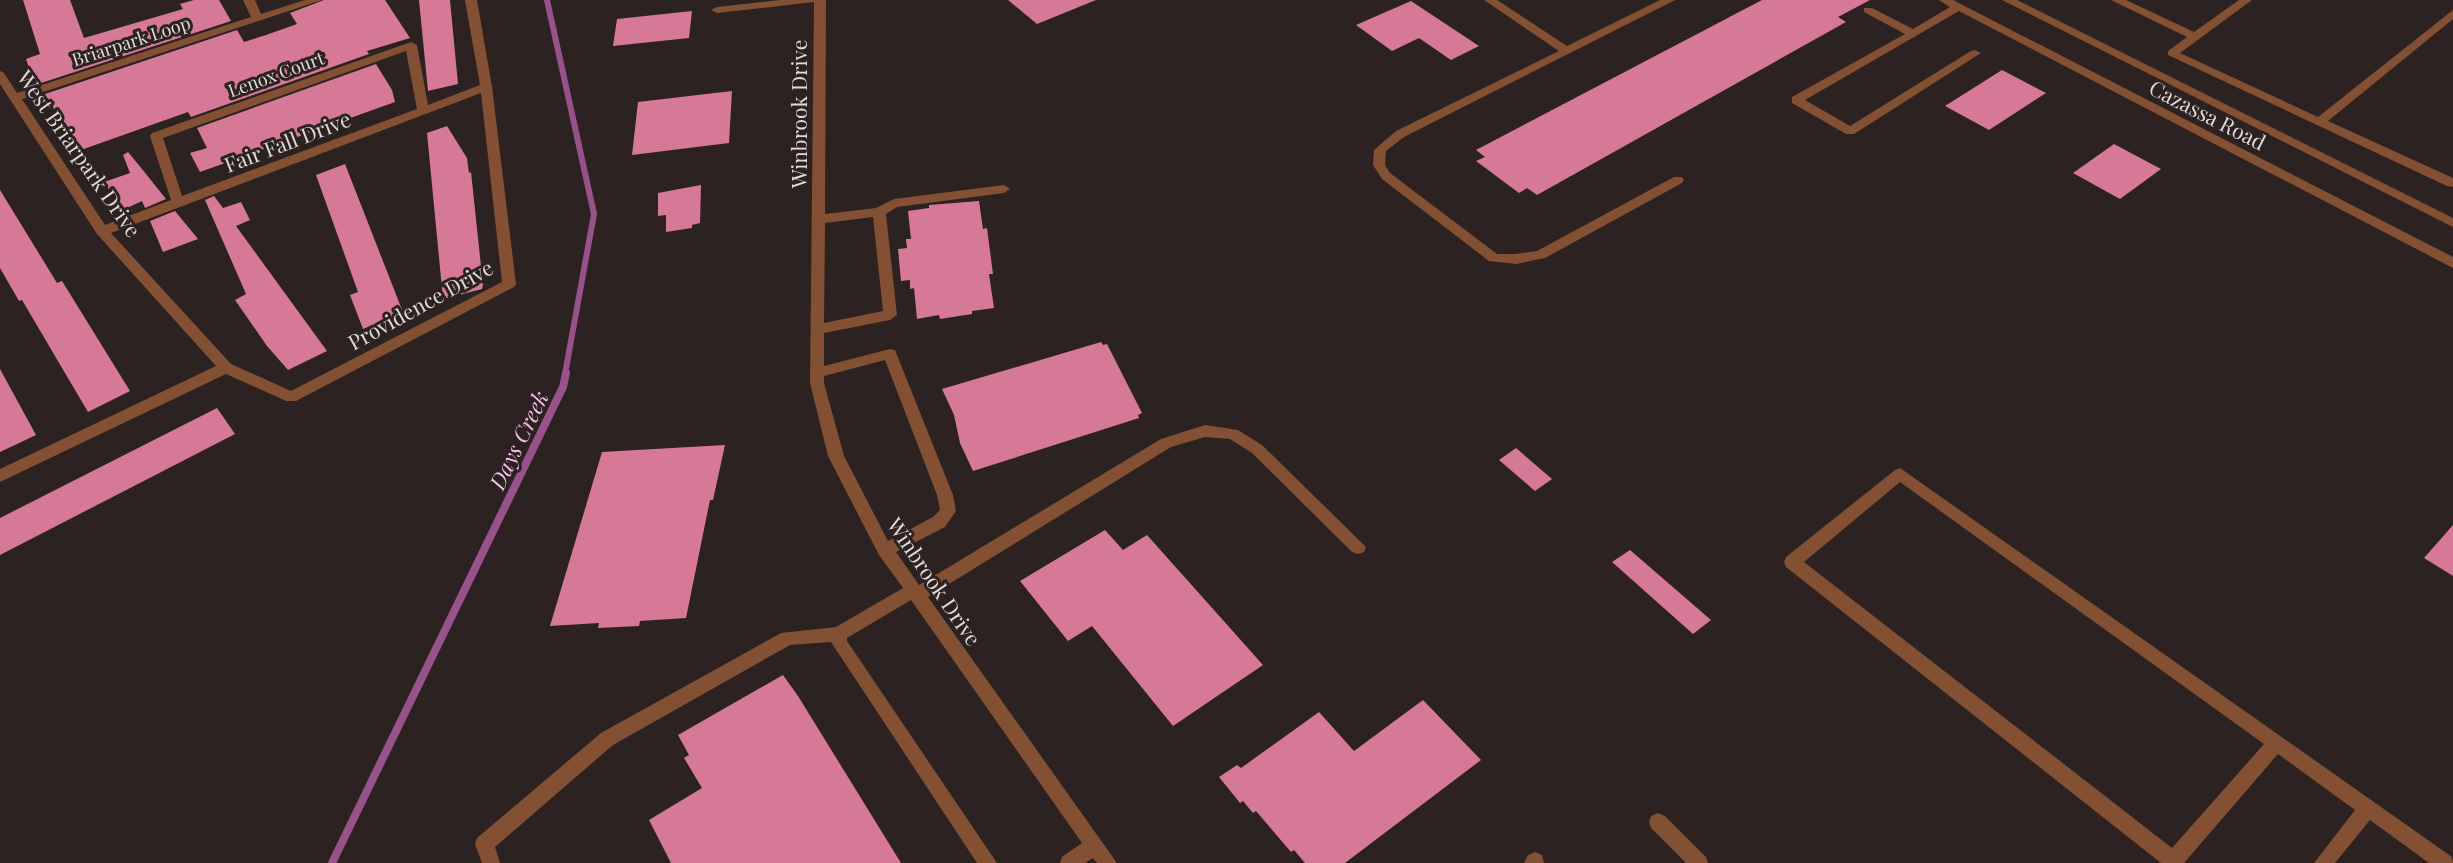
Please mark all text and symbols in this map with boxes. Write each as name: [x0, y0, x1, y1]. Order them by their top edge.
street label: Briarpark Loop: [69, 11, 193, 71]
street label: Winbrook Drive: [784, 40, 812, 189]
street label: Lenox Court: [225, 45, 328, 103]
street label: West Briarpark Drive: [11, 63, 148, 242]
street label: Cazassa Road: [2145, 73, 2271, 155]
street label: Fair Fall Drive: [220, 104, 354, 178]
street label: Providence Drive: [342, 253, 498, 355]
water label: Days Creek: [481, 386, 555, 495]
street label: Winbrook Drive: [881, 511, 988, 650]

